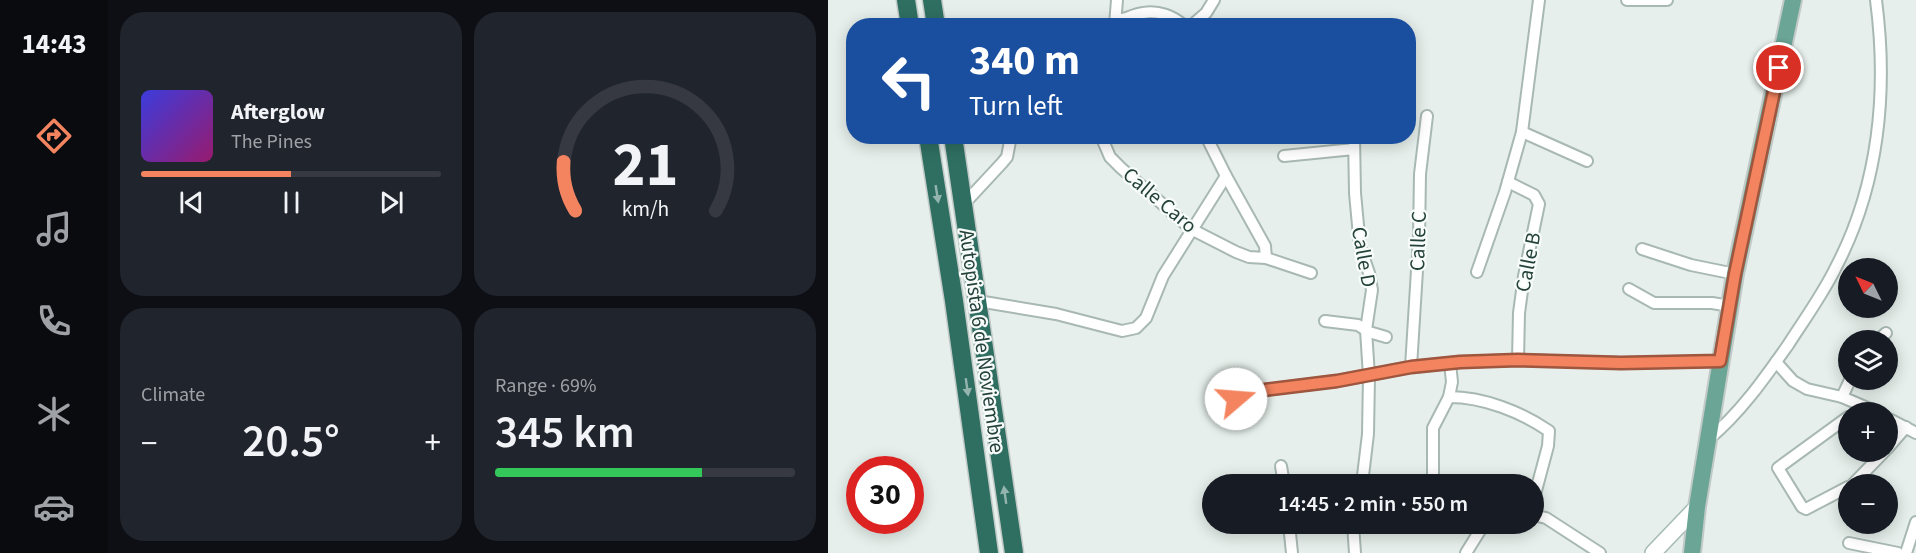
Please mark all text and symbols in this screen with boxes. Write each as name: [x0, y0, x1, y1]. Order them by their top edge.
text: 14:43: [21, 25, 87, 64]
text: 340 m: [969, 31, 1080, 91]
icon: left: [870, 42, 948, 120]
pin: [1753, 42, 1804, 93]
icon: arrive: [1762, 51, 1795, 84]
text: Turn left: [969, 87, 1063, 126]
text: Afterglow: [231, 96, 325, 128]
icon: directions: [33, 115, 75, 157]
text: 21: [612, 121, 678, 210]
text: The Pines: [231, 128, 312, 156]
street label: Calle Caro: [1116, 160, 1204, 240]
one-way arrow: [933, 185, 942, 204]
icon: previous: [175, 186, 208, 219]
icon: pause: [275, 186, 308, 219]
icon: next: [375, 186, 408, 219]
text: km/h: [621, 195, 669, 226]
icon: music: [33, 208, 75, 250]
street label: Calle C: [1402, 211, 1434, 271]
street label: Calle D: [1344, 224, 1384, 290]
street label: Autopista 6 de Noviembre: [951, 227, 1013, 455]
street label: Calle B: [1508, 230, 1548, 294]
north arrow: [1838, 258, 1898, 318]
map controls: [1838, 258, 1898, 534]
icon: phone: [33, 300, 75, 342]
button: layers: [1838, 330, 1898, 390]
position arrow: [1204, 367, 1268, 431]
text: Range · 69%: [495, 372, 596, 400]
one-way arrow: [962, 378, 971, 397]
text: Climate: [141, 381, 205, 409]
icon: climate: [33, 393, 75, 435]
text: 345 km: [495, 401, 635, 465]
button: +: [1838, 402, 1898, 462]
text: 20.5°: [242, 410, 340, 474]
text: −: [141, 420, 157, 467]
text: +: [425, 420, 441, 467]
speed limit sign: 30: [846, 456, 924, 534]
button: −: [1838, 474, 1898, 534]
icon: car: [33, 486, 75, 528]
one-way arrow: [1001, 486, 1010, 505]
text: 14:45 · 2 min · 550 m: [1278, 488, 1468, 520]

